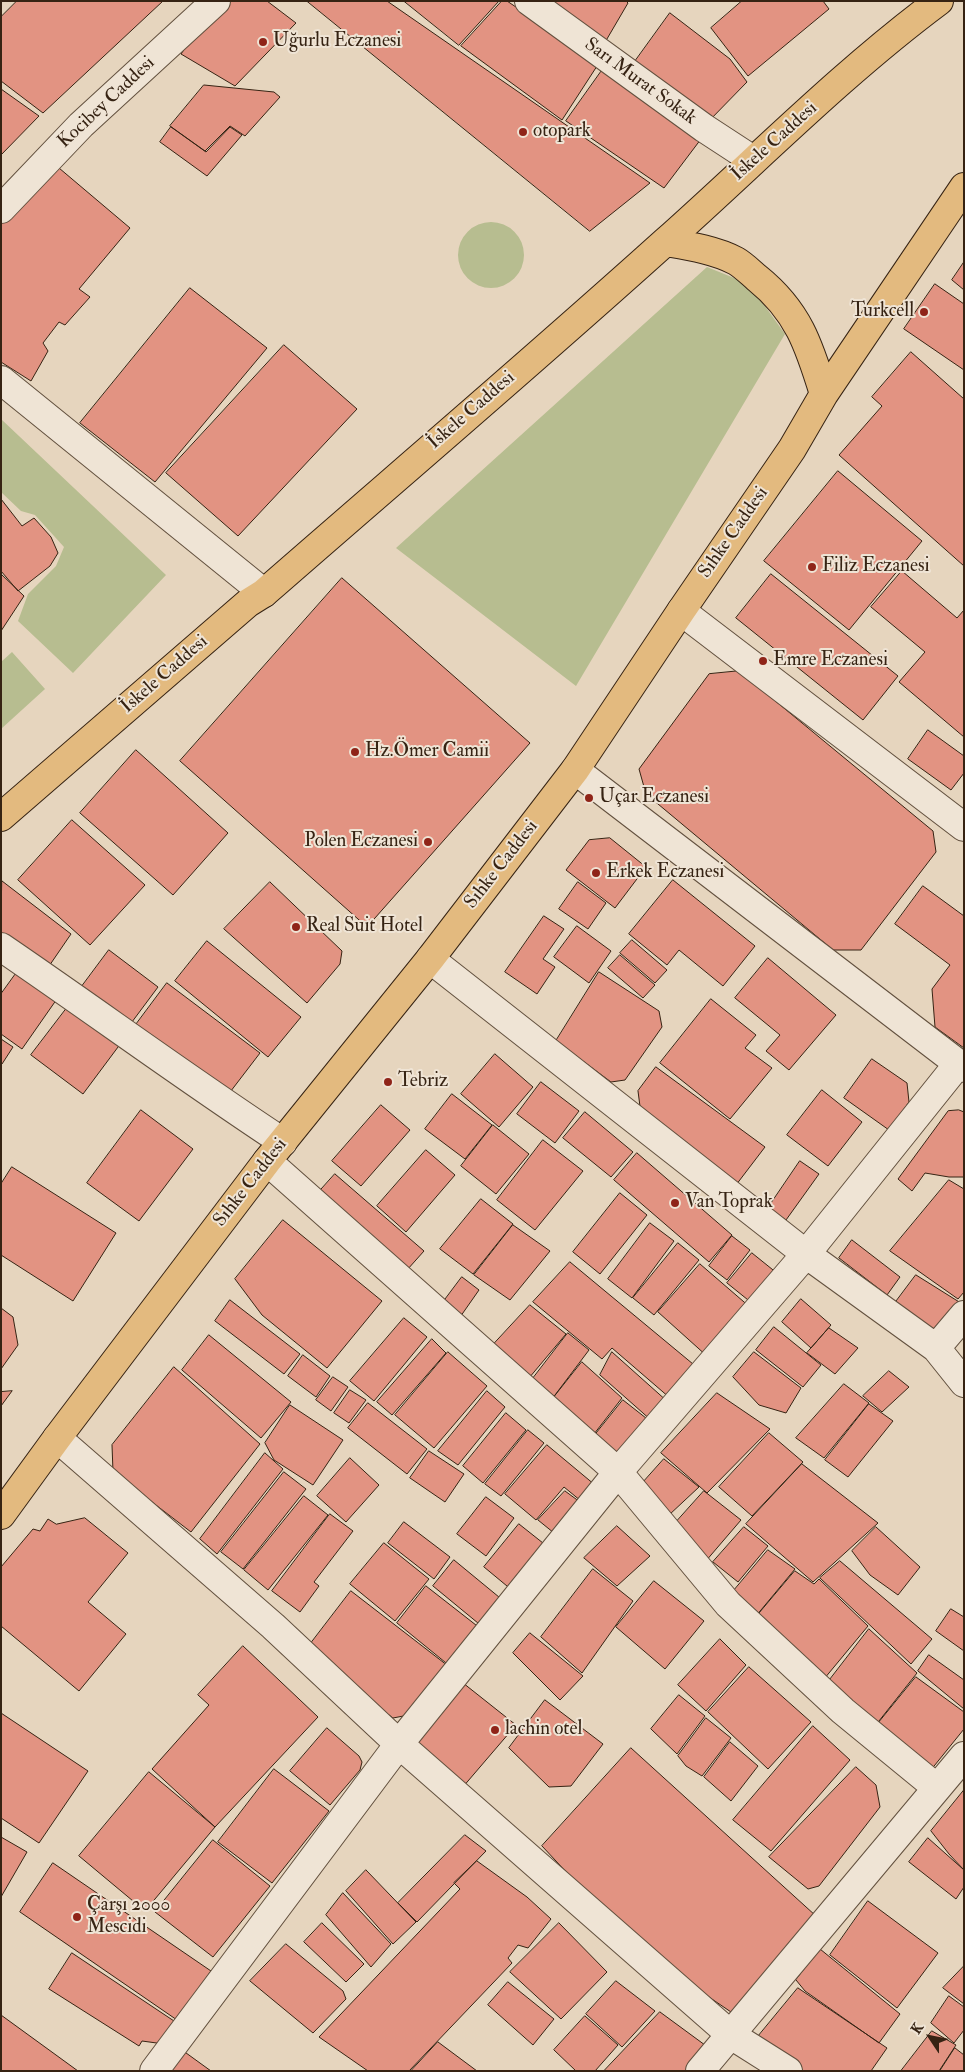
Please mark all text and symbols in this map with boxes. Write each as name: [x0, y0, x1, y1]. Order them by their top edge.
place label: Uğurlu Eczanesi: [273, 31, 401, 53]
street label: Sarı Murat Sokak: [580, 34, 700, 130]
marker: Uğurlu Eczanesi: [257, 36, 269, 48]
street label: Kocibey Caddesi: [54, 52, 160, 154]
street label: İskele Caddesi: [727, 98, 823, 186]
place label: otopark: [533, 121, 591, 143]
marker: otopark: [517, 126, 529, 138]
place label: Turkcell: [851, 301, 914, 323]
marker: Turkcell: [918, 306, 930, 318]
street label: İskele Caddesi: [424, 367, 520, 455]
street label: Sıhke Caddesi: [694, 483, 774, 583]
place label: Filiz Eczanesi: [822, 556, 930, 578]
marker: Filiz Eczanesi: [806, 561, 818, 573]
street label: İskele Caddesi: [117, 631, 213, 719]
place label: Emre Eczanesi: [773, 650, 888, 672]
marker: Emre Eczanesi: [757, 655, 769, 667]
place label: Hz.Ömer Camii: [365, 741, 489, 763]
marker: Hz.Ömer Camii: [349, 746, 361, 758]
place label: Uçar Eczanesi: [599, 787, 709, 809]
marker: Uçar Eczanesi: [583, 792, 595, 804]
street label: Sıhke Caddesi: [460, 816, 544, 914]
place label: Polen Eczanesi: [304, 831, 418, 853]
marker: Polen Eczanesi: [422, 836, 434, 848]
place label: Erkek Eczanesi: [606, 862, 724, 884]
marker: Erkek Eczanesi: [590, 867, 602, 879]
place label: Real Suit Hotel: [306, 916, 423, 938]
marker: Real Suit Hotel: [290, 921, 302, 933]
place label: Tebriz: [398, 1071, 448, 1093]
marker: Tebriz: [382, 1076, 394, 1088]
street label: Sıhke Caddesi: [209, 1134, 293, 1232]
place label: Van Toprak: [685, 1192, 773, 1214]
marker: Van Toprak: [669, 1197, 681, 1209]
place label: lachin otel: [505, 1719, 582, 1741]
marker: lachin otel: [489, 1724, 501, 1736]
place label: Çarşı 2000 Mescidi: [87, 1895, 170, 1939]
marker: Çarşı 2000 Mescidi: [71, 1911, 83, 1923]
north arrow: [905, 2012, 955, 2062]
text: K: [907, 2020, 927, 2037]

